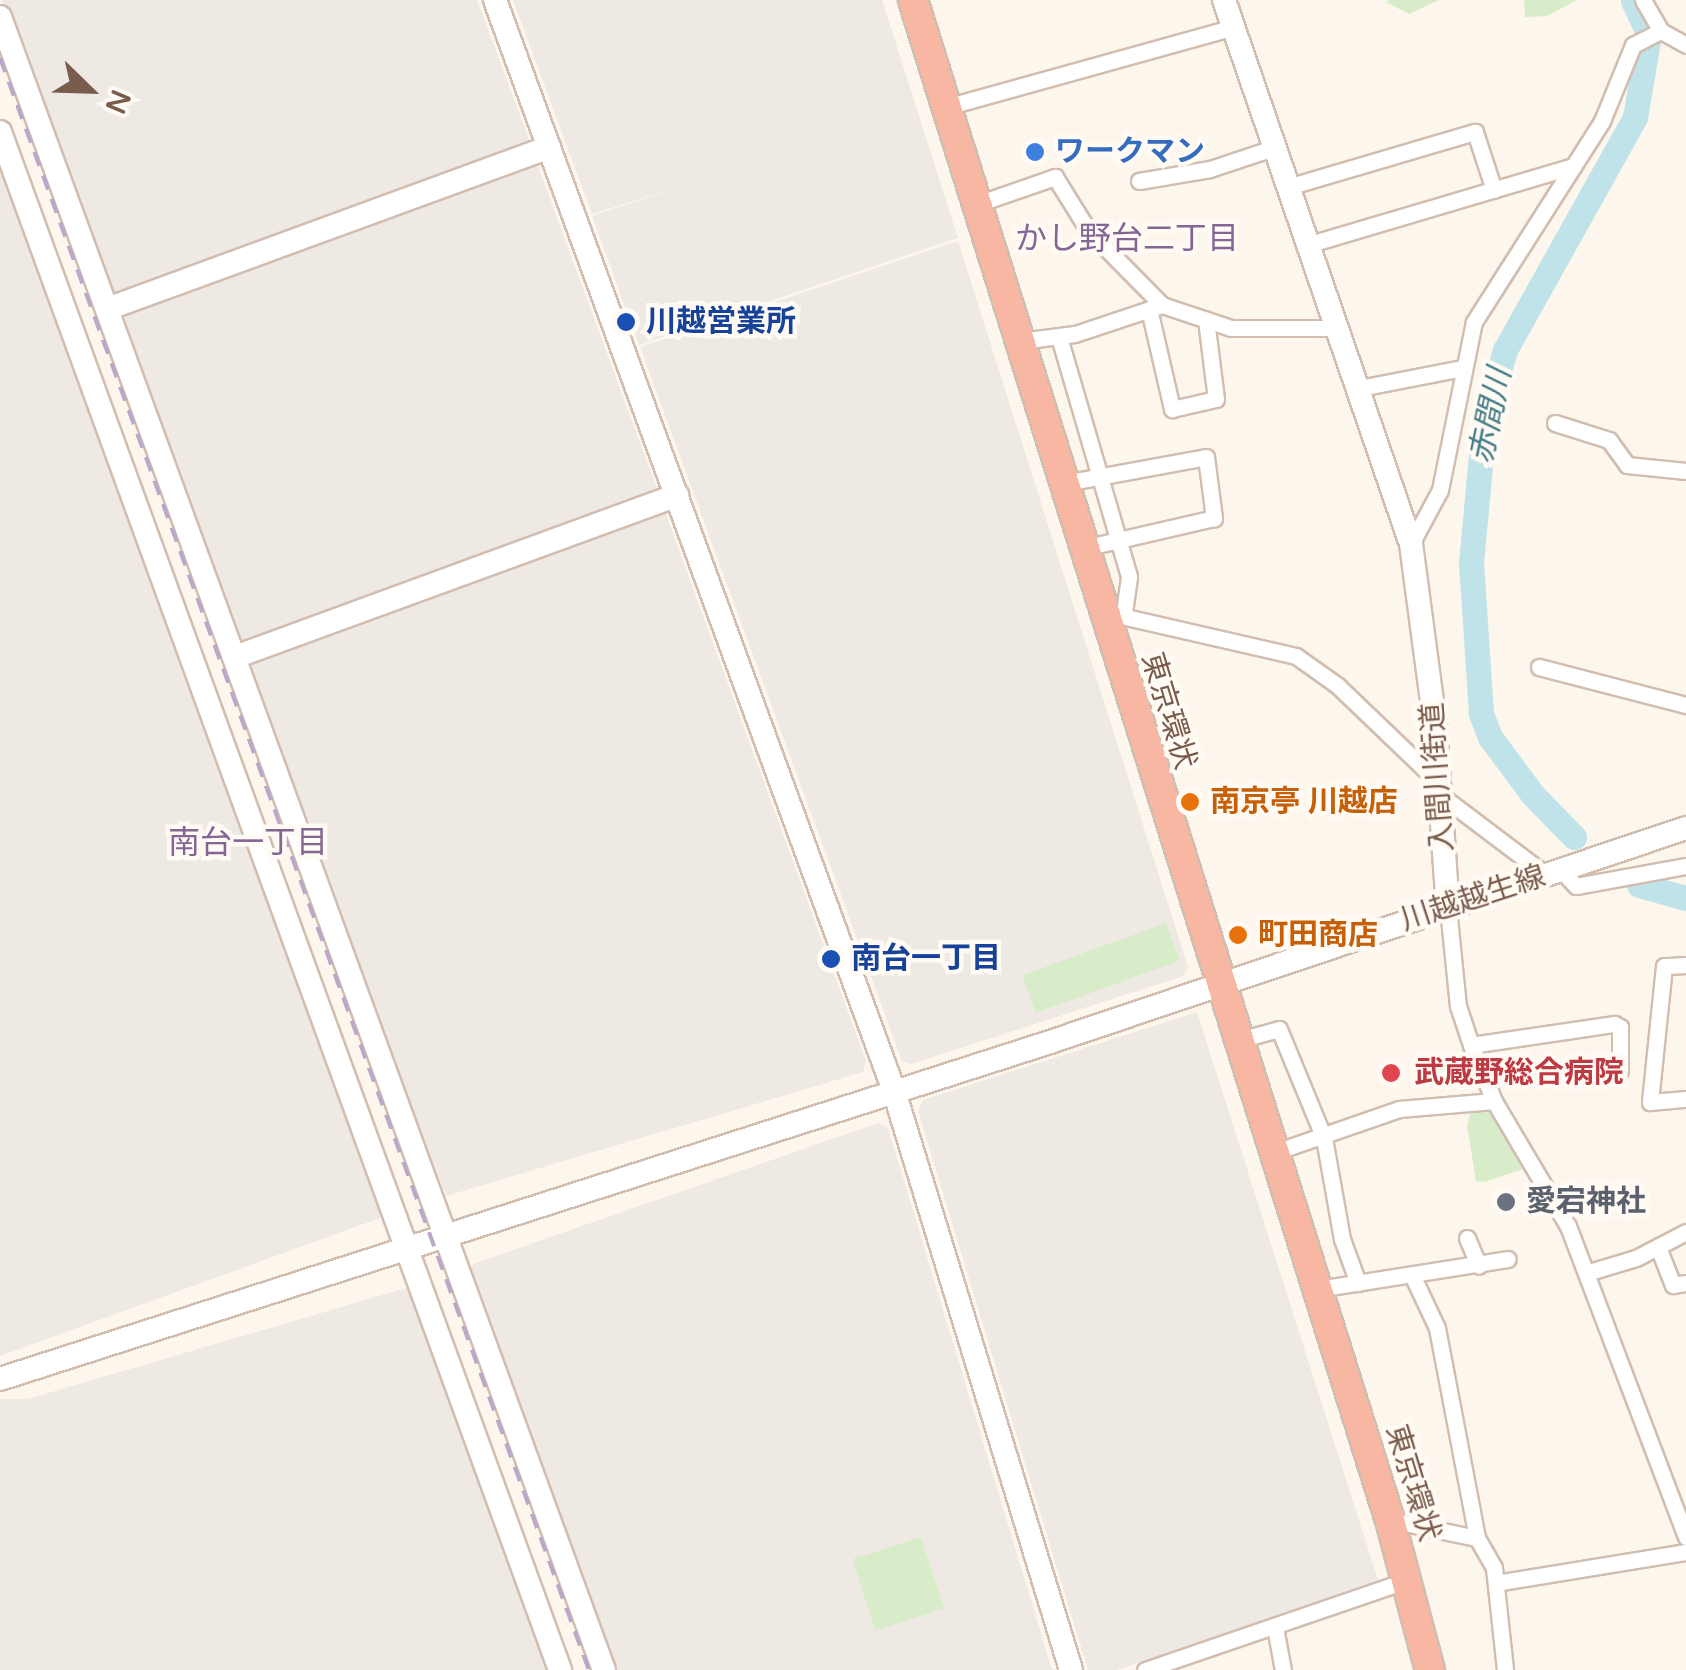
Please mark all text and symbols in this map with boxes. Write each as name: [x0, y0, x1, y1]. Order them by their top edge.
north arrow: [40, 40, 140, 140]
text: N: [98, 85, 138, 119]
place label: ワークマン: [1055, 134, 1205, 170]
marker: ワークマン: [1024, 141, 1046, 163]
district label: かし野台二丁目: [1015, 220, 1239, 258]
place label: 川越営業所: [646, 304, 796, 340]
marker: 川越営業所: [615, 311, 637, 333]
water label: 赤間川: [1462, 365, 1520, 467]
street label: 東京環状: [1133, 648, 1203, 774]
street label: 入間川街道: [1415, 701, 1461, 853]
place label: 南京亭 川越店: [1210, 784, 1398, 820]
marker: 南京亭 川越店: [1179, 791, 1201, 813]
district label: 南台一丁目: [168, 824, 328, 862]
street label: 川越越生線: [1396, 859, 1550, 939]
place label: 町田商店: [1258, 917, 1378, 953]
marker: 町田商店: [1227, 924, 1249, 946]
place label: 南台一丁目: [851, 941, 1001, 977]
marker: 南台一丁目: [820, 948, 842, 970]
place label: 武蔵野総合病院: [1414, 1055, 1624, 1091]
marker: 武蔵野総合病院: [1378, 1060, 1404, 1086]
place label: 愛宕神社: [1526, 1184, 1646, 1220]
marker: 愛宕神社: [1495, 1191, 1517, 1213]
street label: 東京環状: [1377, 1420, 1447, 1546]

